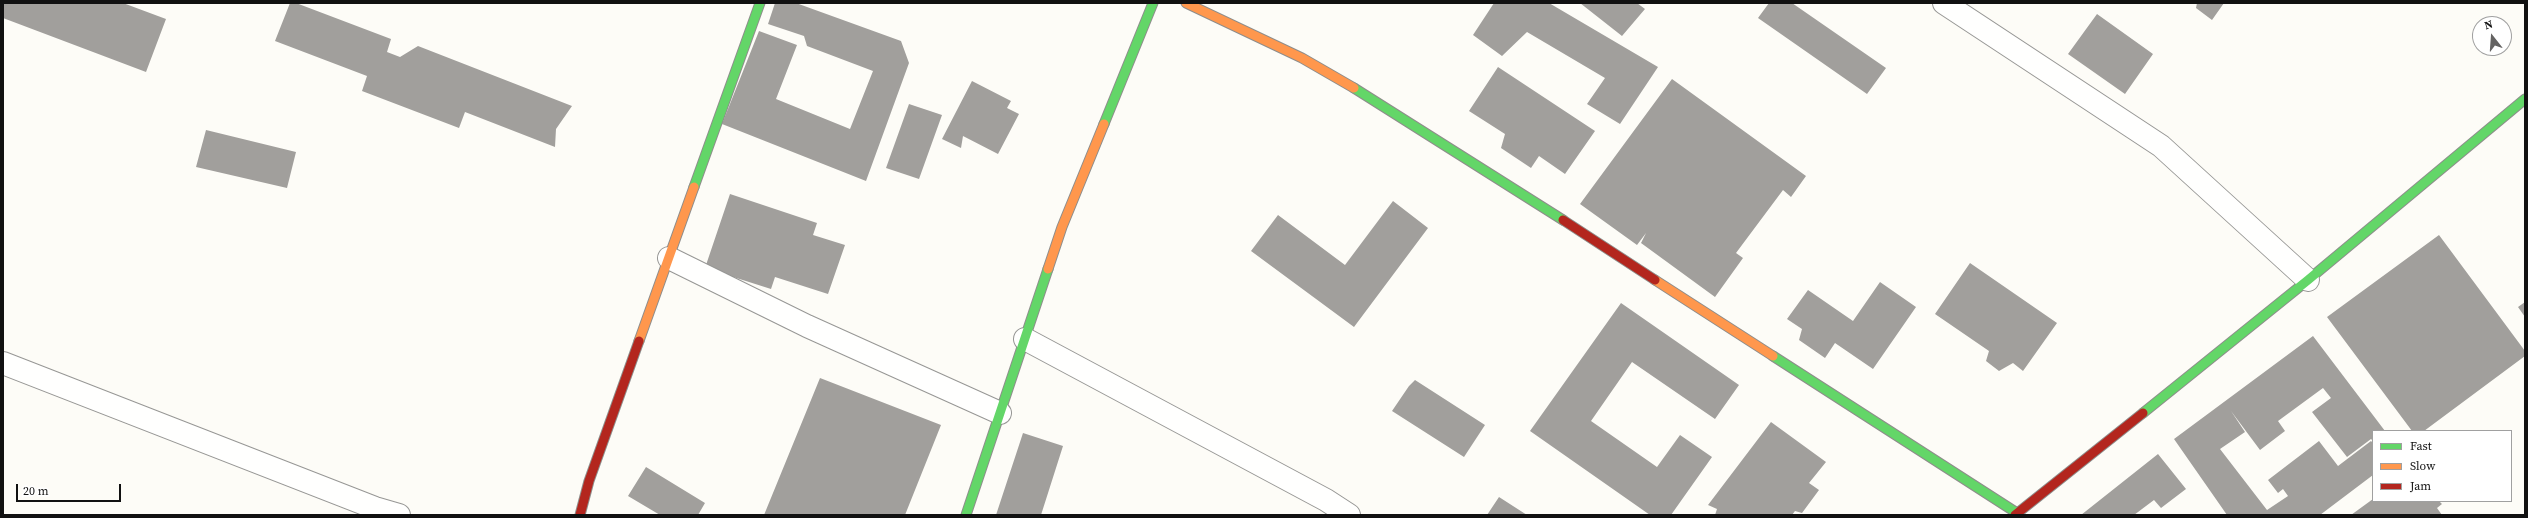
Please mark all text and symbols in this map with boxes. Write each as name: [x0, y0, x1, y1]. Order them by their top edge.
north arrow: [2472, 16, 2512, 56]
text: N: [2483, 17, 2495, 33]
legend: [2372, 430, 2512, 502]
text: Fast: [2410, 438, 2432, 454]
text: Slow: [2410, 458, 2435, 474]
scale bar: [18, 476, 123, 502]
text: Jam: [2410, 478, 2431, 494]
text: 20 m: [23, 483, 49, 499]

